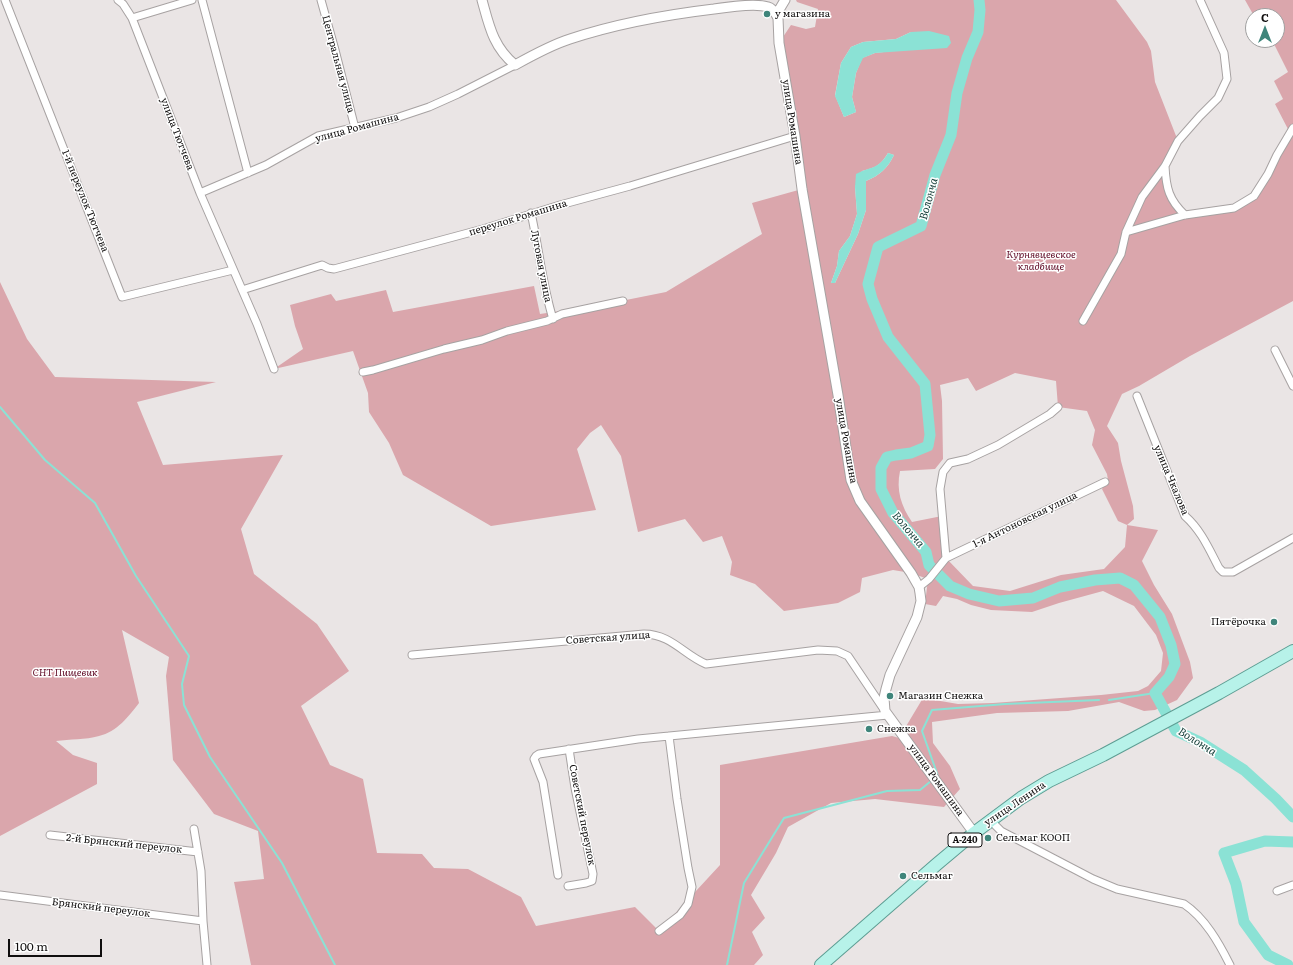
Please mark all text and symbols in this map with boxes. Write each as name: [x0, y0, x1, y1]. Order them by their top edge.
place label: у магазина: [775, 8, 830, 20]
north arrow: [1245, 8, 1285, 48]
marker: у магазина: [762, 9, 772, 19]
text: С: [1261, 9, 1269, 25]
street label: Центральная улица: [319, 14, 357, 114]
street label: улица Ромашина: [779, 79, 805, 165]
street label: улица Тютчева: [158, 96, 196, 172]
street label: улица Ромашина: [314, 111, 400, 145]
street label: 1-й переулок Тютчева: [59, 148, 111, 254]
water label: Волонча: [917, 177, 941, 221]
street label: переулок Ромашина: [467, 197, 569, 239]
street label: Луговая улица: [528, 229, 554, 303]
park label: Курнявцевское кладбище: [1006, 249, 1076, 272]
street label: улица Ромашина: [833, 398, 859, 484]
street label: улица Чкалова: [1151, 443, 1191, 517]
street label: 1-я Антоновская улица: [971, 489, 1079, 551]
water label: Волонча: [889, 509, 927, 551]
place label: Пятёрочка: [1211, 616, 1266, 628]
marker: Пятёрочка: [1269, 617, 1279, 627]
street label: Советская улица: [565, 629, 651, 647]
park label: СНТ Пищевик: [32, 667, 98, 679]
place label: Магазин Снежка: [898, 690, 983, 702]
marker: Магазин Снежка: [885, 691, 895, 701]
place label: Снежка: [877, 723, 916, 735]
marker: Снежка: [864, 724, 874, 734]
water label: Волонча: [1175, 725, 1219, 759]
street label: улица Ромашина: [906, 742, 966, 818]
street label: Советский переулок: [566, 764, 598, 866]
street label: улица Ленина: [982, 779, 1048, 829]
street label: 2-й Брянский переулок: [66, 832, 182, 856]
place label: Сельмаг КООП: [996, 832, 1070, 844]
road number: А-240: [948, 833, 982, 847]
marker: Сельмаг КООП: [983, 833, 993, 843]
place label: Сельмаг: [911, 870, 953, 882]
marker: Сельмаг: [898, 871, 908, 881]
street label: Брянский переулок: [51, 896, 151, 920]
scale bar: [10, 931, 104, 957]
text: 100 m: [15, 937, 48, 955]

